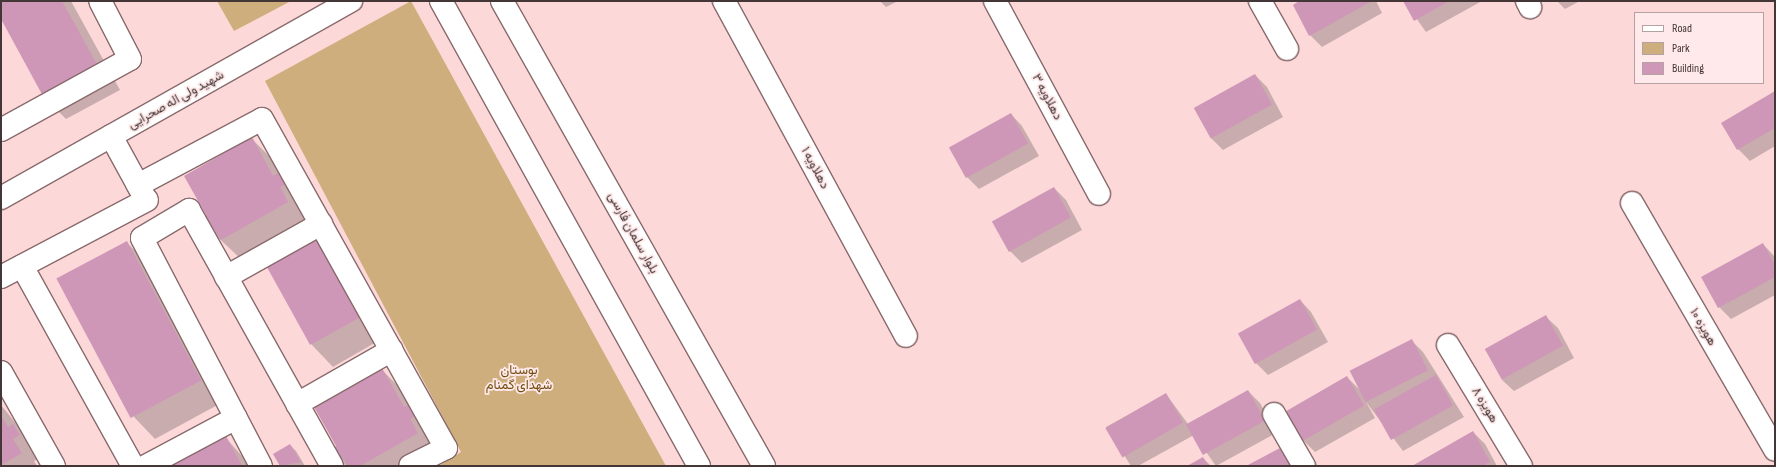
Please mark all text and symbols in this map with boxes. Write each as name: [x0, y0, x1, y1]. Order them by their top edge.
legend: [1634, 12, 1764, 84]
text: Road: [1672, 21, 1692, 36]
text: Park: [1672, 41, 1690, 56]
text: Building: [1672, 61, 1704, 76]
street label: شهید ولی اله صحرایی: [125, 67, 227, 133]
street label: دهلاویه ۳: [1028, 71, 1066, 123]
street label: دهلاویه ۱: [797, 144, 833, 192]
street label: بلوار سلمان فارسی: [604, 189, 662, 277]
street label: هویزه ۱۰: [1686, 305, 1720, 349]
park label: بوستان شهدای گمنام: [486, 363, 552, 394]
street label: هویزه ۸: [1468, 384, 1502, 426]

